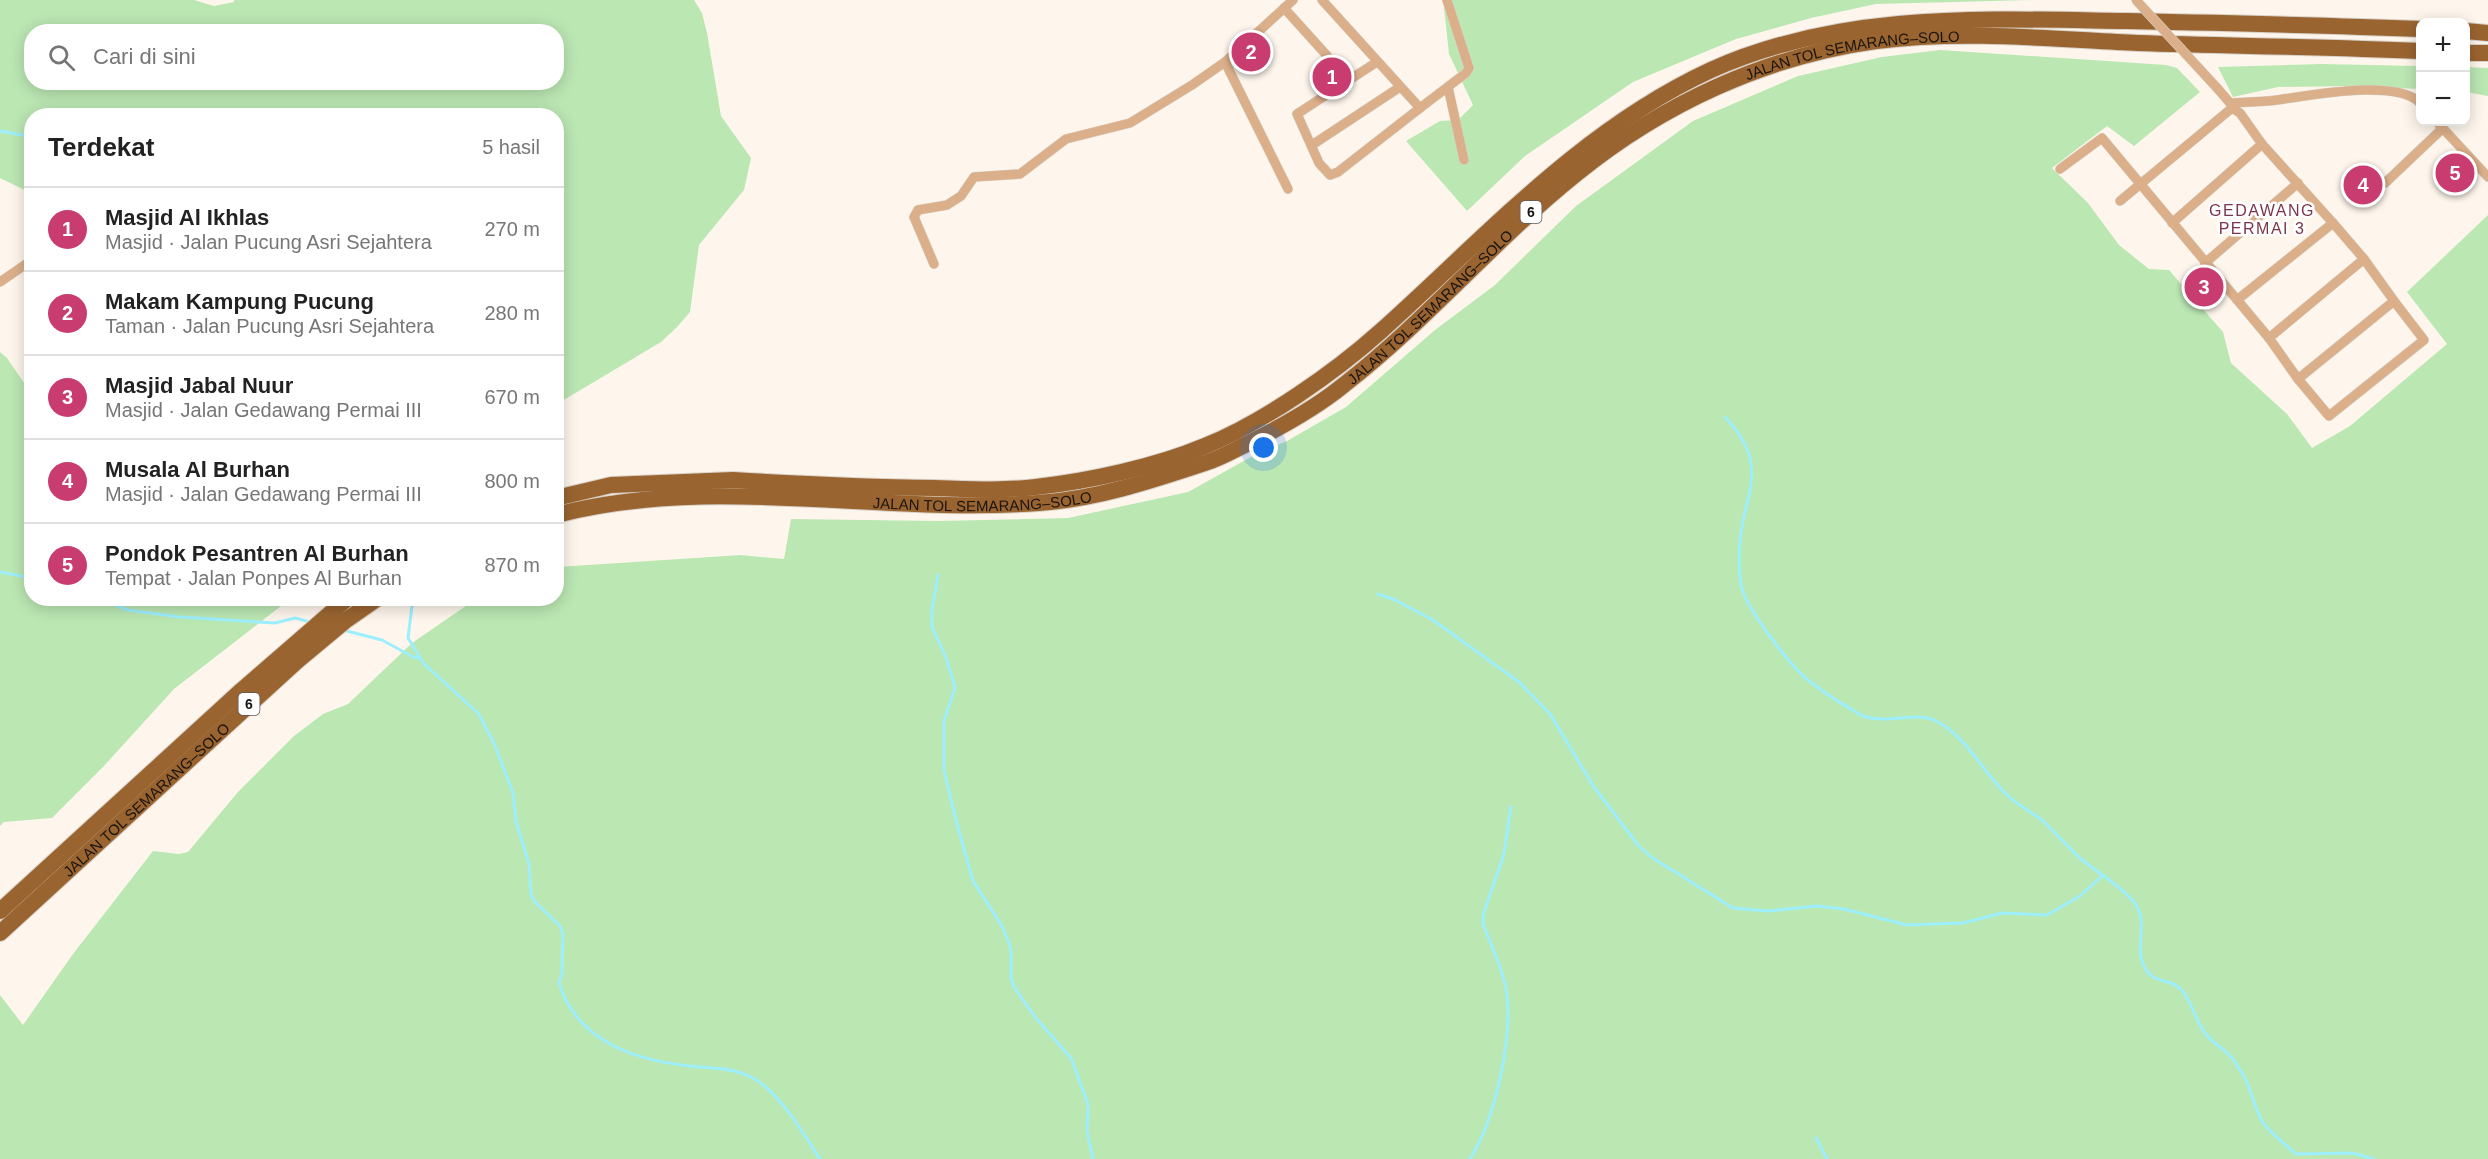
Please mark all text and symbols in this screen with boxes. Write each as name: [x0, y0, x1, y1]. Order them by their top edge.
map controls: [2416, 18, 2470, 126]
button: +: [2416, 18, 2470, 72]
search box: [24, 24, 564, 90]
street label: JALAN TOL SEMARANG–SOLO: [1742, 27, 1960, 83]
pin: 2: [1232, 29, 1270, 74]
icon: search: [45, 41, 78, 74]
text: Cari di sini: [93, 44, 196, 69]
pin: 1: [1312, 54, 1352, 100]
button: −: [2416, 72, 2470, 126]
text: Terdekat: [48, 132, 154, 162]
text: 5 hasil: [482, 136, 540, 158]
pin: 5: [2436, 150, 2474, 195]
pin: 4: [2344, 162, 2382, 207]
road number: 6: [1520, 201, 1541, 223]
district label: GEDAWANG PERMAI 3: [2209, 202, 2315, 237]
text: Masjid Al Ikhlas: [105, 205, 269, 230]
text: 1: [62, 218, 73, 240]
text: 270 m: [484, 218, 540, 240]
street label: JALAN TOL SEMARANG–SOLO: [1344, 226, 1516, 387]
text: Masjid · Jalan Pucung Asri Sejahtera: [105, 231, 432, 253]
pin: 3: [2184, 264, 2224, 310]
text: Makam Kampung Pucung: [105, 289, 374, 314]
text: 2: [62, 302, 73, 324]
text: 280 m: [484, 302, 540, 324]
text: Taman · Jalan Pucung Asri Sejahtera: [105, 315, 434, 337]
text: Masjid Jabal Nuur: [105, 373, 293, 398]
text: 3: [62, 386, 73, 408]
text: 670 m: [484, 386, 540, 408]
text: Masjid · Jalan Gedawang Permai III: [105, 399, 422, 421]
your location: [1249, 433, 1278, 462]
text: Musala Al Burhan: [105, 457, 290, 482]
text: 4: [62, 470, 73, 492]
text: 800 m: [484, 470, 540, 492]
text: Masjid · Jalan Gedawang Permai III: [105, 483, 422, 505]
street label: JALAN TOL SEMARANG–SOLO: [872, 487, 1093, 514]
text: Pondok Pesantren Al Burhan: [105, 541, 409, 566]
text: 5: [62, 554, 73, 576]
text: 870 m: [484, 554, 540, 576]
text: Tempat · Jalan Ponpes Al Burhan: [105, 567, 402, 589]
road number: 6: [238, 693, 260, 715]
street label: JALAN TOL SEMARANG–SOLO: [59, 719, 233, 880]

